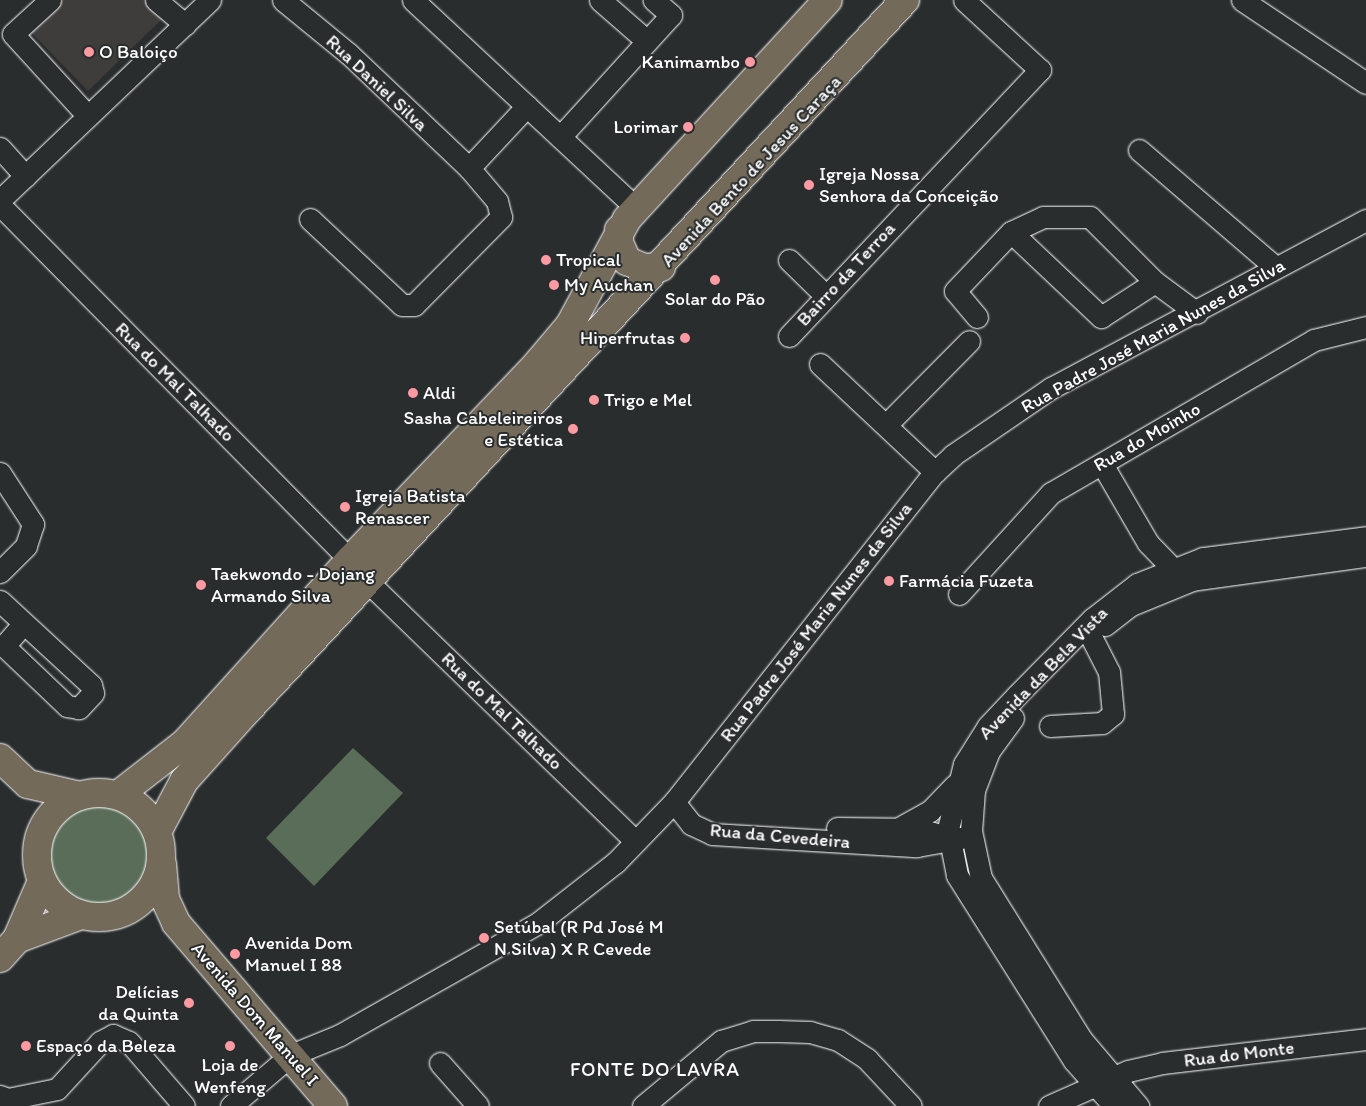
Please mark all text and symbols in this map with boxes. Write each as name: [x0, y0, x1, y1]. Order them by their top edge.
street label: Rua Daniel Silva: [321, 30, 433, 136]
place label: O Baloiço: [99, 41, 178, 63]
marker: O Baloiço: [83, 46, 95, 58]
place label: Kanimambo: [642, 51, 740, 73]
marker: Kanimambo: [744, 56, 756, 68]
street label: Avenida Bento de Jesus Caraça: [656, 70, 846, 272]
place label: Lorimar: [614, 116, 678, 138]
marker: Lorimar: [682, 121, 694, 133]
place label: Igreja Nossa Senhora da Conceição: [819, 163, 999, 207]
marker: Igreja Nossa Senhora da Conceição: [803, 179, 815, 191]
street label: Bairro da Terroa: [793, 218, 899, 330]
place label: Tropical: [556, 249, 621, 271]
marker: Tropical: [540, 254, 552, 266]
street label: Rua Padre José Maria Nunes da Silva: [1017, 254, 1289, 418]
place label: My Auchan: [564, 274, 653, 296]
marker: Solar do Pão: [709, 274, 721, 286]
marker: My Auchan: [548, 279, 560, 291]
place label: Solar do Pão: [665, 288, 765, 310]
street label: Rua do Mal Talhado: [111, 318, 239, 446]
place label: Hiperfrutas: [580, 327, 675, 349]
marker: Hiperfrutas: [679, 332, 691, 344]
place label: Aldi: [423, 382, 456, 404]
marker: Aldi: [407, 387, 419, 399]
place label: Trigo e Mel: [604, 389, 692, 411]
marker: Trigo e Mel: [588, 394, 600, 406]
street label: Rua do Moinho: [1089, 397, 1205, 477]
place label: Sasha Cabeleireiros e Estética: [403, 407, 563, 451]
marker: Sasha Cabeleireiros e Estética: [567, 423, 579, 435]
place label: Igreja Batista Renascer: [355, 485, 466, 529]
street label: Rua Padre José Maria Nunes da Silva: [715, 498, 917, 746]
marker: Igreja Batista Renascer: [339, 501, 351, 513]
place label: Taekwondo - Dojang Armando Silva: [211, 563, 374, 607]
place label: Farmácia Fuzeta: [899, 570, 1034, 592]
marker: Farmácia Fuzeta: [883, 575, 895, 587]
marker: Taekwondo - Dojang Armando Silva: [195, 579, 207, 591]
street label: Avenida da Bela Vista: [974, 602, 1112, 744]
street label: Rua do Mal Talhado: [437, 648, 567, 774]
street label: Rua da Cevedeira: [709, 819, 851, 853]
place label: Setúbal (R Pd José M N Silva) X R Cevede: [494, 916, 663, 960]
place label: Avenida Dom Manuel I 88: [245, 932, 353, 976]
marker: Setúbal (R Pd José M N Silva) X R Cevede: [478, 932, 490, 944]
street label: Avenida Dom Manuel I: [186, 937, 324, 1091]
marker: Avenida Dom Manuel I 88: [229, 948, 241, 960]
place label: Delícias da Quinta: [97, 981, 179, 1025]
marker: Delícias da Quinta: [183, 997, 195, 1009]
place label: Espaço da Beleza: [36, 1035, 176, 1057]
street label: Rua do Monte: [1182, 1036, 1296, 1072]
marker: Espaço da Beleza: [20, 1040, 32, 1052]
marker: Loja de Wenfeng: [224, 1040, 236, 1052]
place label: Loja de Wenfeng: [194, 1054, 266, 1098]
district label: FONTE DO LAVRA: [568, 1057, 742, 1081]

